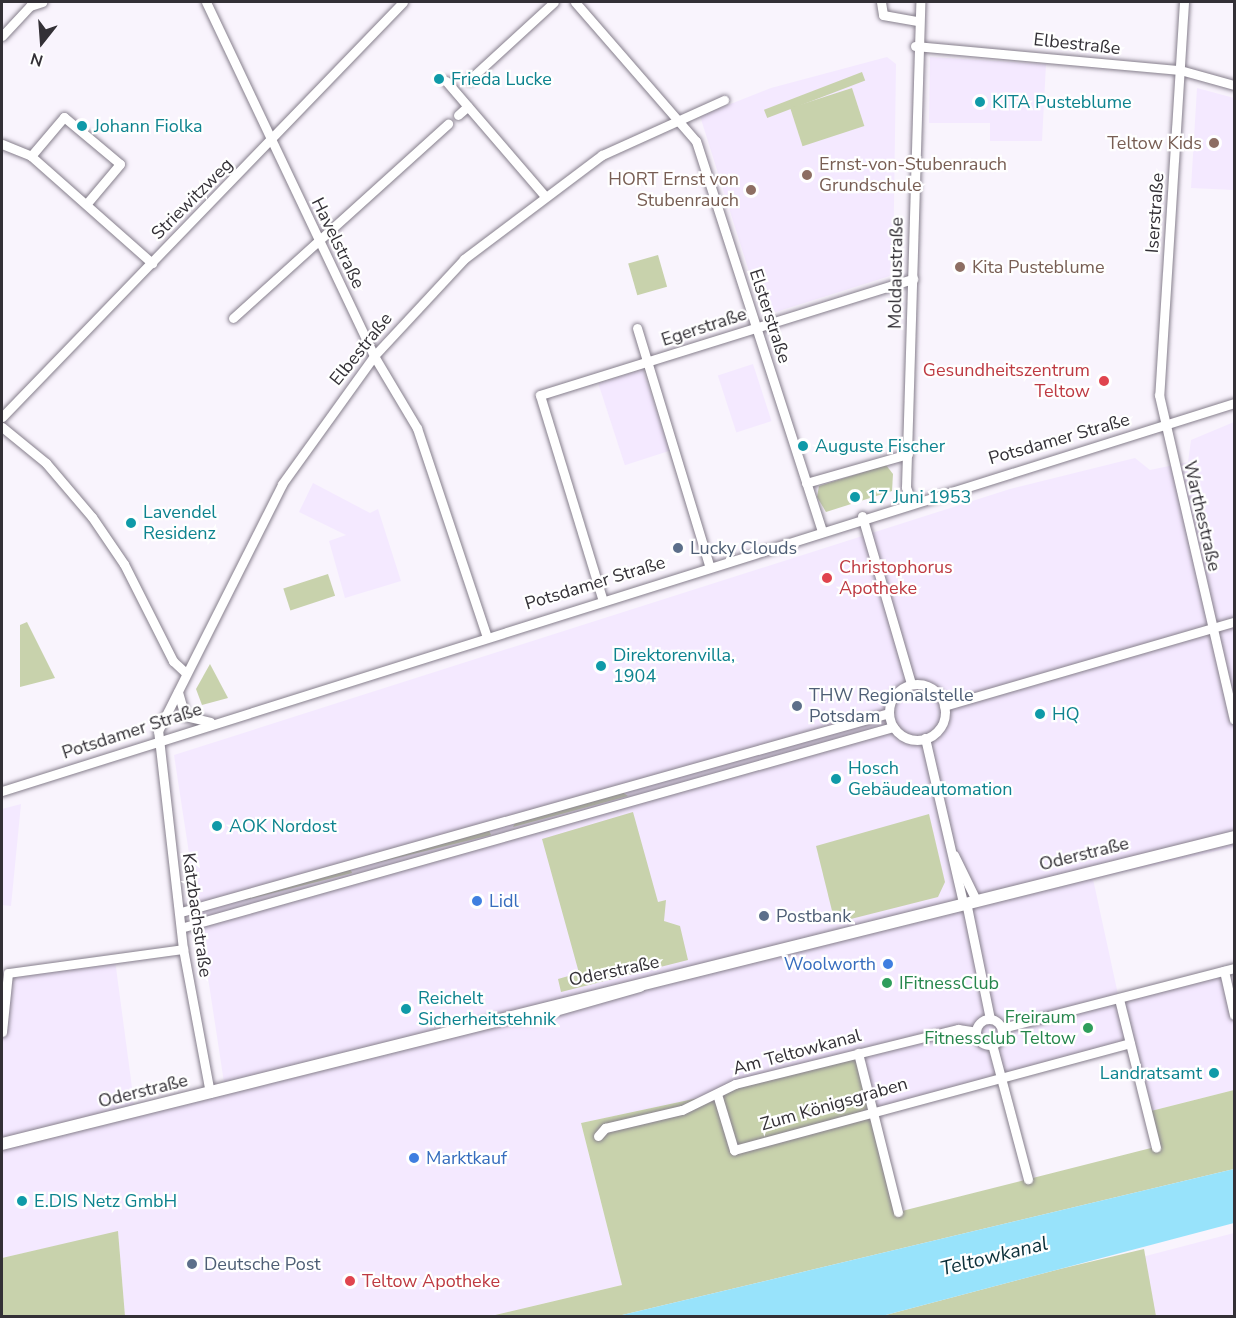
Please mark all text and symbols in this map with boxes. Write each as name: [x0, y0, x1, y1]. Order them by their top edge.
north arrow: [12, 12, 72, 72]
street label: Elbestraße: [1032, 29, 1122, 59]
text: N: [28, 47, 46, 71]
place label: Frieda Lucke: [451, 68, 552, 90]
marker: Frieda Lucke: [432, 72, 446, 86]
place label: KITA Pusteblume: [992, 91, 1132, 113]
marker: KITA Pusteblume: [973, 95, 987, 109]
place label: Johann Fiolka: [94, 115, 203, 137]
marker: Johann Fiolka: [75, 119, 89, 133]
place label: Teltow Kids: [1107, 132, 1202, 154]
marker: Teltow Kids: [1207, 136, 1221, 150]
street label: Striewitzweg: [147, 154, 237, 244]
place label: Ernst-von-Stubenrauch Grundschule: [819, 154, 1007, 196]
marker: Ernst-von-Stubenrauch Grundschule: [800, 168, 814, 182]
place label: HORT Ernst von Stubenrauch: [608, 169, 739, 212]
street label: Iserstraße: [1141, 172, 1169, 254]
marker: HORT Ernst von Stubenrauch: [744, 183, 758, 197]
street label: Havelstraße: [307, 194, 369, 292]
street label: Moldaustraße: [884, 217, 908, 329]
place label: Kita Pusteblume: [972, 256, 1105, 278]
marker: Kita Pusteblume: [953, 260, 967, 274]
street label: Elsterstraße: [745, 266, 795, 366]
street label: Egerstraße: [659, 303, 749, 351]
street label: Elbestraße: [325, 308, 397, 390]
place label: Gesundheitszentrum Teltow: [923, 360, 1090, 403]
marker: Gesundheitszentrum Teltow: [1095, 372, 1113, 390]
street label: Potsdamer Straße: [986, 409, 1132, 469]
place label: Auguste Fischer: [815, 435, 945, 457]
marker: Auguste Fischer: [796, 439, 810, 453]
street label: Warthestraße: [1179, 459, 1225, 573]
place label: 17 Juni 1953: [867, 486, 971, 508]
marker: 17 Juni 1953: [848, 490, 862, 504]
place label: Lavendel Residenz: [143, 502, 217, 544]
marker: Lavendel Residenz: [124, 516, 138, 530]
place label: Lucky Clouds: [690, 537, 797, 559]
marker: Lucky Clouds: [671, 541, 685, 555]
street label: Potsdamer Straße: [522, 551, 668, 615]
place label: Christophorus Apotheke: [839, 557, 953, 600]
marker: Christophorus Apotheke: [820, 571, 834, 585]
place label: Direktorenvilla, 1904: [613, 645, 735, 688]
marker: Direktorenvilla, 1904: [594, 659, 608, 673]
place label: THW Regionalstelle Potsdam: [809, 685, 974, 728]
street label: Potsdamer Straße: [59, 698, 205, 764]
marker: THW Regionalstelle Potsdam: [790, 699, 804, 713]
place label: HQ: [1052, 703, 1080, 725]
marker: HQ: [1033, 707, 1047, 721]
place label: Hosch Gebäudeautomation: [848, 758, 1012, 800]
marker: Hosch Gebäudeautomation: [829, 772, 843, 786]
place label: AOK Nordost: [229, 815, 337, 837]
marker: AOK Nordost: [210, 819, 224, 833]
street label: Oderstraße: [1037, 832, 1131, 876]
street label: Katzbachstraße: [178, 851, 216, 979]
place label: Lidl: [489, 890, 519, 912]
marker: Lidl: [470, 894, 484, 908]
place label: Postbank: [776, 905, 851, 927]
marker: Postbank: [757, 909, 771, 923]
street label: Oderstraße: [567, 951, 661, 991]
place label: Woolworth: [784, 953, 876, 975]
marker: Woolworth: [881, 957, 895, 971]
place label: IFitnessClub: [899, 972, 999, 994]
marker: IFitnessClub: [880, 976, 894, 990]
place label: Reichelt Sicherheitstehnik: [418, 988, 556, 1030]
marker: Reichelt Sicherheitstehnik: [399, 1002, 413, 1016]
place label: Freiraum Fitnessclub Teltow: [924, 1007, 1076, 1050]
marker: Freiraum Fitnessclub Teltow: [1081, 1021, 1095, 1035]
street label: Am Teltowkanal: [730, 1024, 864, 1080]
place label: Landratsamt: [1100, 1062, 1202, 1084]
marker: Landratsamt: [1207, 1066, 1221, 1080]
street label: Oderstraße: [96, 1069, 190, 1113]
street label: Zum Königsgraben: [758, 1073, 910, 1135]
place label: Marktkauf: [426, 1147, 507, 1169]
marker: Marktkauf: [407, 1151, 421, 1165]
place label: E.DIS Netz GmbH: [34, 1190, 177, 1212]
marker: E.DIS Netz GmbH: [15, 1194, 29, 1208]
water label: Teltowkanal: [938, 1231, 1050, 1281]
place label: Deutsche Post: [204, 1253, 321, 1275]
marker: Deutsche Post: [185, 1257, 199, 1271]
place label: Teltow Apotheke: [362, 1270, 500, 1292]
marker: Teltow Apotheke: [343, 1274, 357, 1288]

